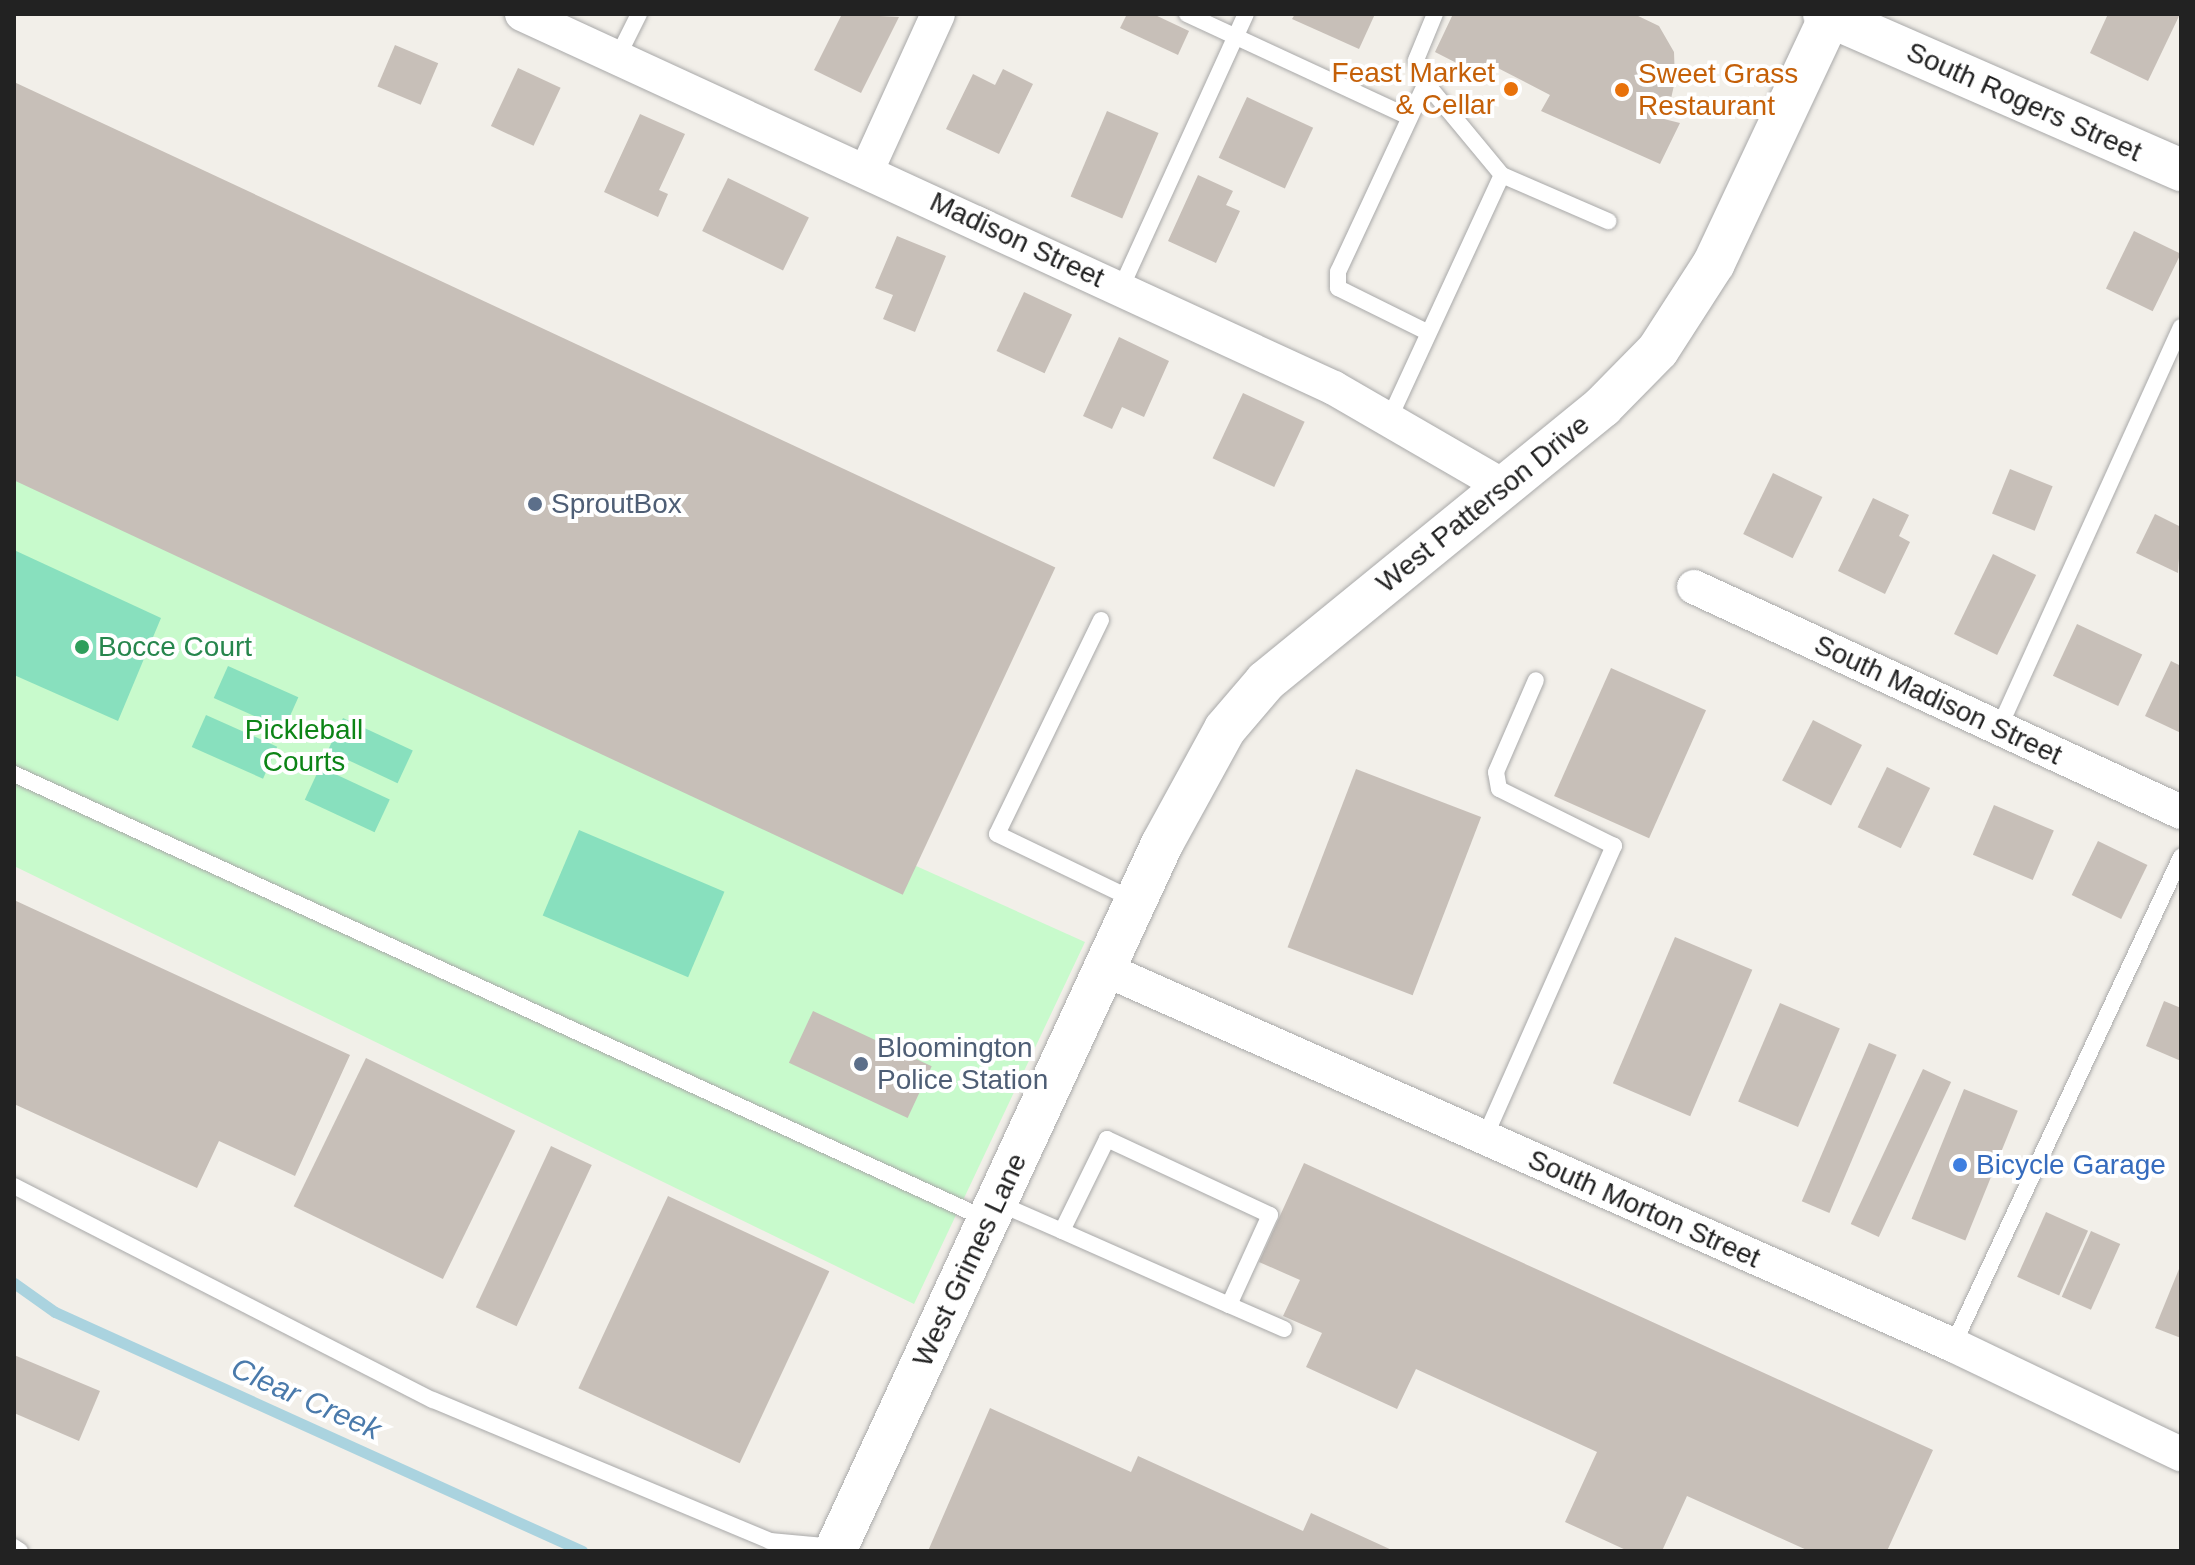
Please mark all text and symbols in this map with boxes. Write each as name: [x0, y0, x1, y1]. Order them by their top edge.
street label: South Rogers Street: [1901, 35, 2147, 169]
place label: Feast Market & Cellar: [1332, 56, 1495, 122]
place label: Sweet Grass Restaurant: [1638, 57, 1798, 123]
marker: Feast Market & Cellar: [1502, 80, 1520, 98]
marker: Sweet Grass Restaurant: [1613, 81, 1631, 99]
street label: Madison Street: [925, 185, 1109, 295]
street label: West Patterson Drive: [1370, 408, 1596, 600]
place label: SproutBox: [551, 487, 682, 521]
marker: SproutBox: [526, 495, 544, 513]
street label: South Madison Street: [1809, 628, 2067, 772]
place label: Bocce Court: [98, 630, 252, 664]
marker: Bocce Court: [73, 638, 91, 656]
park label: Pickleball Courts: [245, 713, 363, 779]
place label: Bloomington Police Station: [877, 1031, 1048, 1097]
marker: Bloomington Police Station: [852, 1055, 870, 1073]
street label: South Morton Street: [1523, 1143, 1765, 1275]
street label: West Grimes Lane: [906, 1148, 1034, 1372]
place label: Bicycle Garage: [1976, 1148, 2166, 1182]
marker: Bicycle Garage: [1951, 1156, 1969, 1174]
water label: Clear Creek: [226, 1350, 386, 1448]

